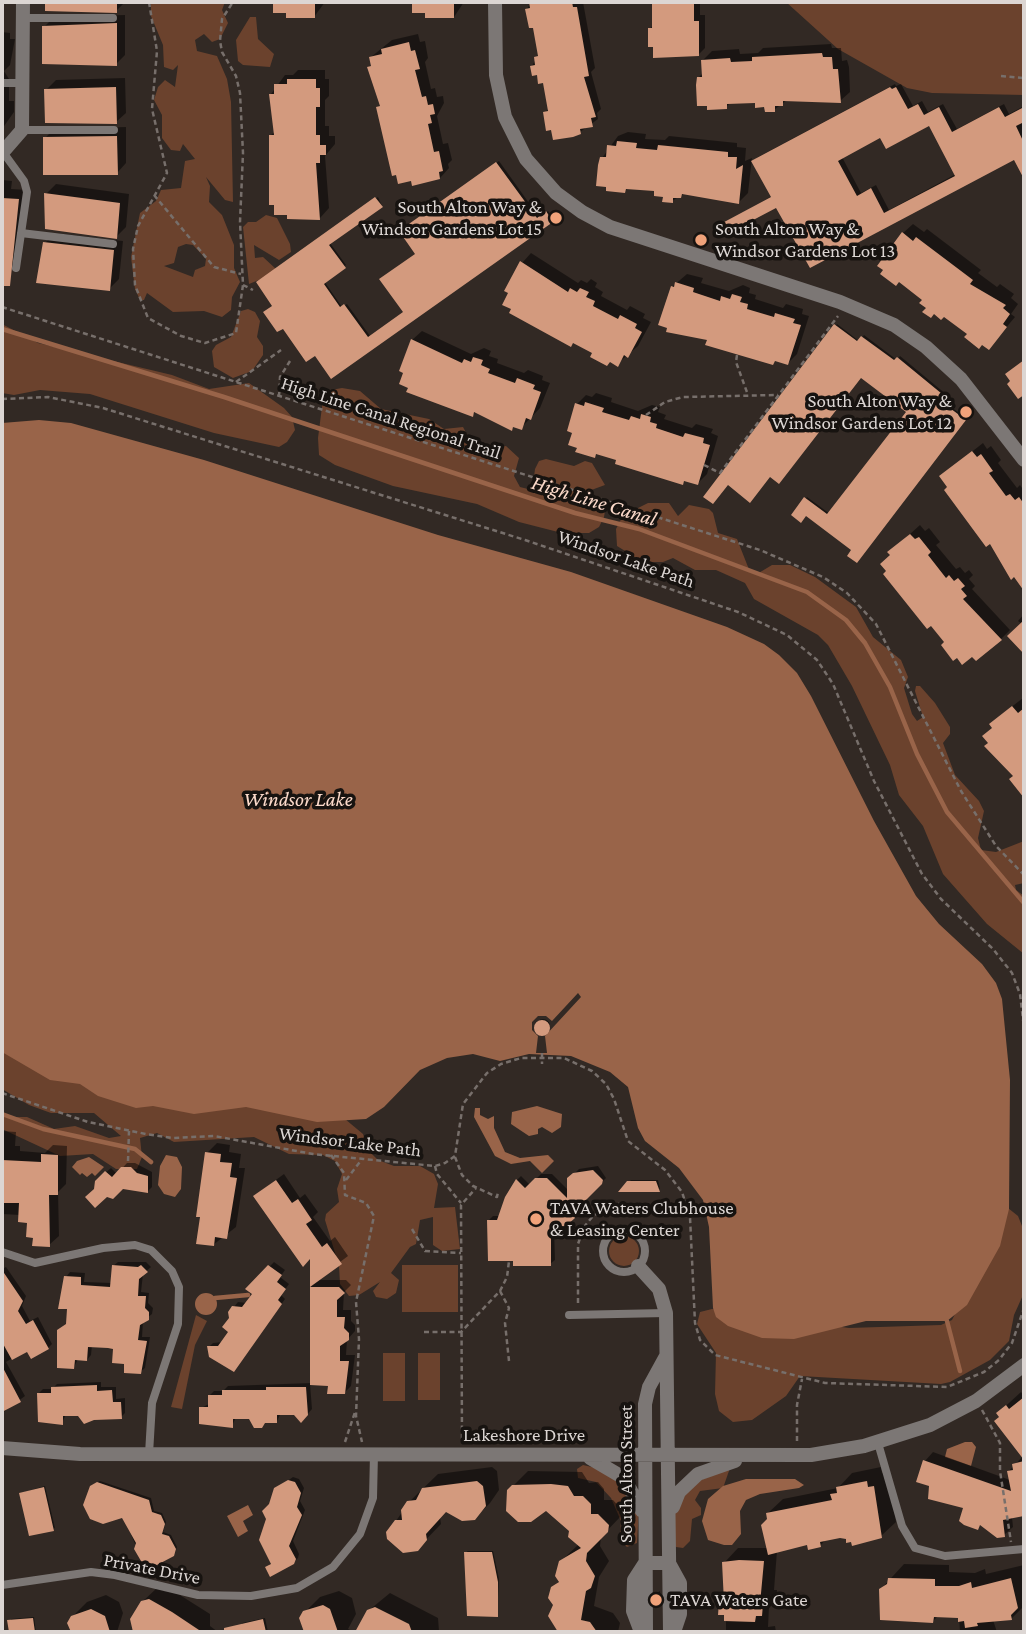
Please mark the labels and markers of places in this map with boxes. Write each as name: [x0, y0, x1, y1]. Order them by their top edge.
place label: South Alton Way & Windsor Gardens Lot 15: [362, 196, 542, 240]
marker: South Alton Way & Windsor Gardens Lot 15: [548, 210, 564, 226]
place label: South Alton Way & Windsor Gardens Lot 13: [715, 218, 895, 262]
marker: South Alton Way & Windsor Gardens Lot 13: [693, 232, 709, 248]
place label: South Alton Way & Windsor Gardens Lot 12: [772, 390, 952, 434]
marker: South Alton Way & Windsor Gardens Lot 12: [958, 404, 974, 420]
place label: TAVA Waters Clubhouse & Leasing Center: [550, 1197, 734, 1241]
marker: TAVA Waters Clubhouse & Leasing Center: [528, 1211, 544, 1227]
place label: TAVA Waters Gate: [670, 1589, 807, 1611]
marker: TAVA Waters Gate: [648, 1592, 664, 1608]

